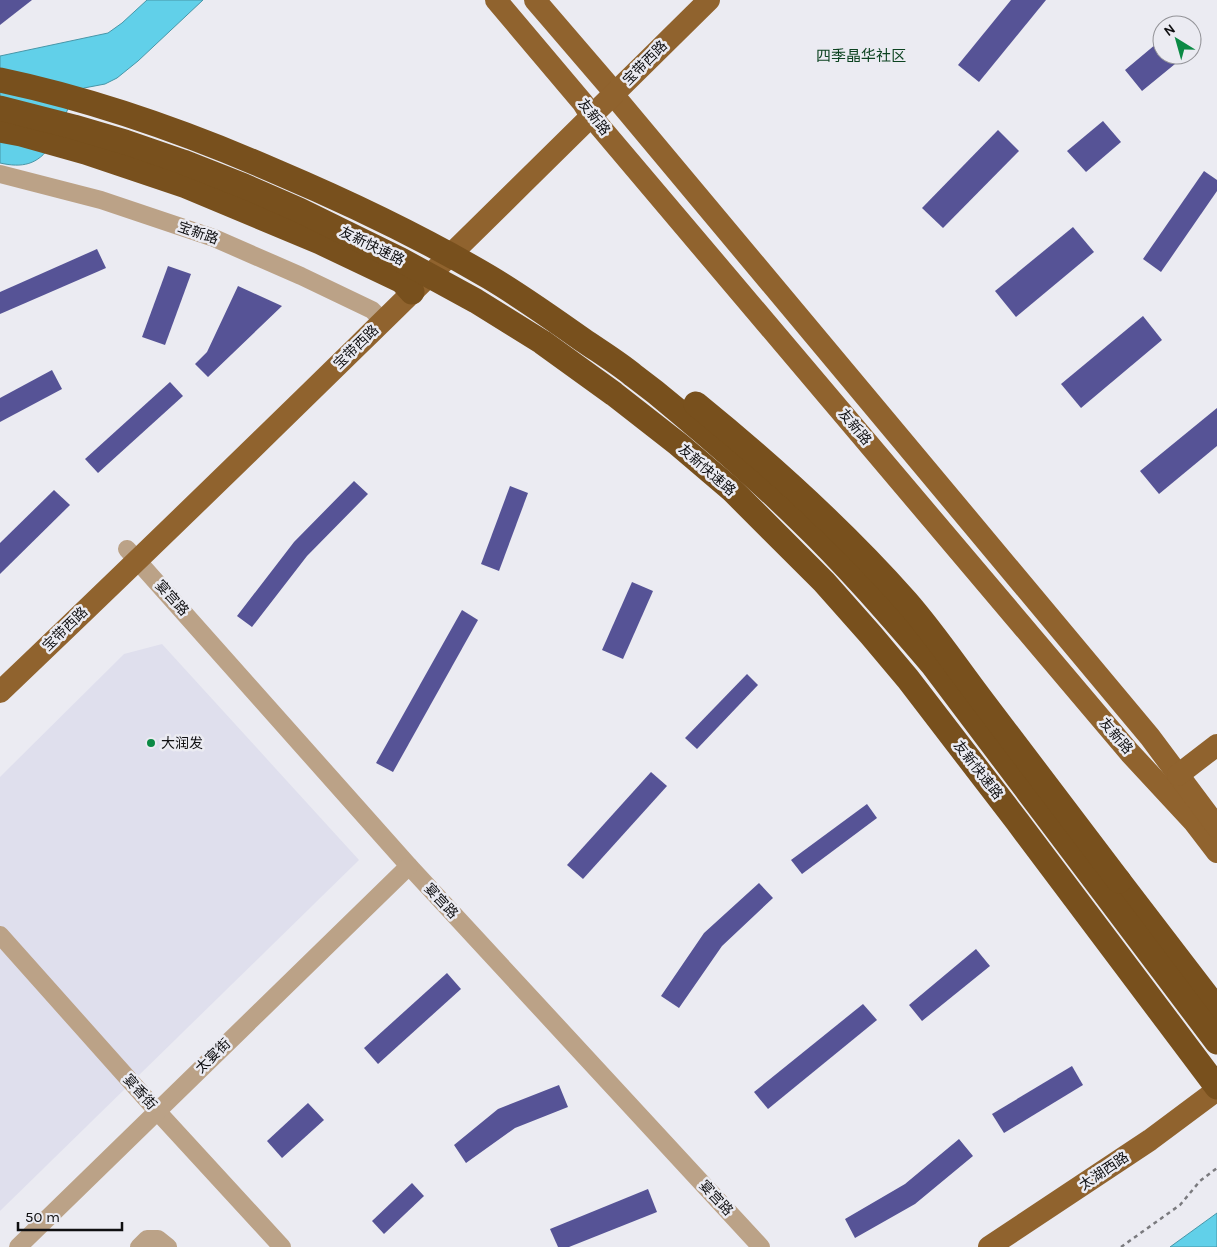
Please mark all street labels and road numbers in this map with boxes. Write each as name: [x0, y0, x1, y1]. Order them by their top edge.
street label: 宝带西路: [619, 37, 671, 89]
street label: 友新路: [574, 95, 614, 139]
street label: 宝新路: [175, 218, 221, 248]
street label: 友新快速路: [337, 223, 407, 269]
street label: 宝带西路: [330, 321, 382, 373]
street label: 友新路: [835, 405, 875, 449]
street label: 友新快速路: [675, 441, 739, 499]
street label: 宴宫路: [152, 577, 192, 619]
street label: 宝带西路: [39, 603, 91, 655]
street label: 友新路: [1096, 715, 1136, 757]
street label: 友新快速路: [950, 737, 1006, 803]
street label: 宴宫路: [420, 880, 462, 922]
street label: 太宴街: [192, 1035, 234, 1077]
street label: 宴香街: [120, 1071, 160, 1113]
street label: 太湖西路: [1076, 1148, 1132, 1194]
street label: 宴宫路: [695, 1177, 737, 1219]

